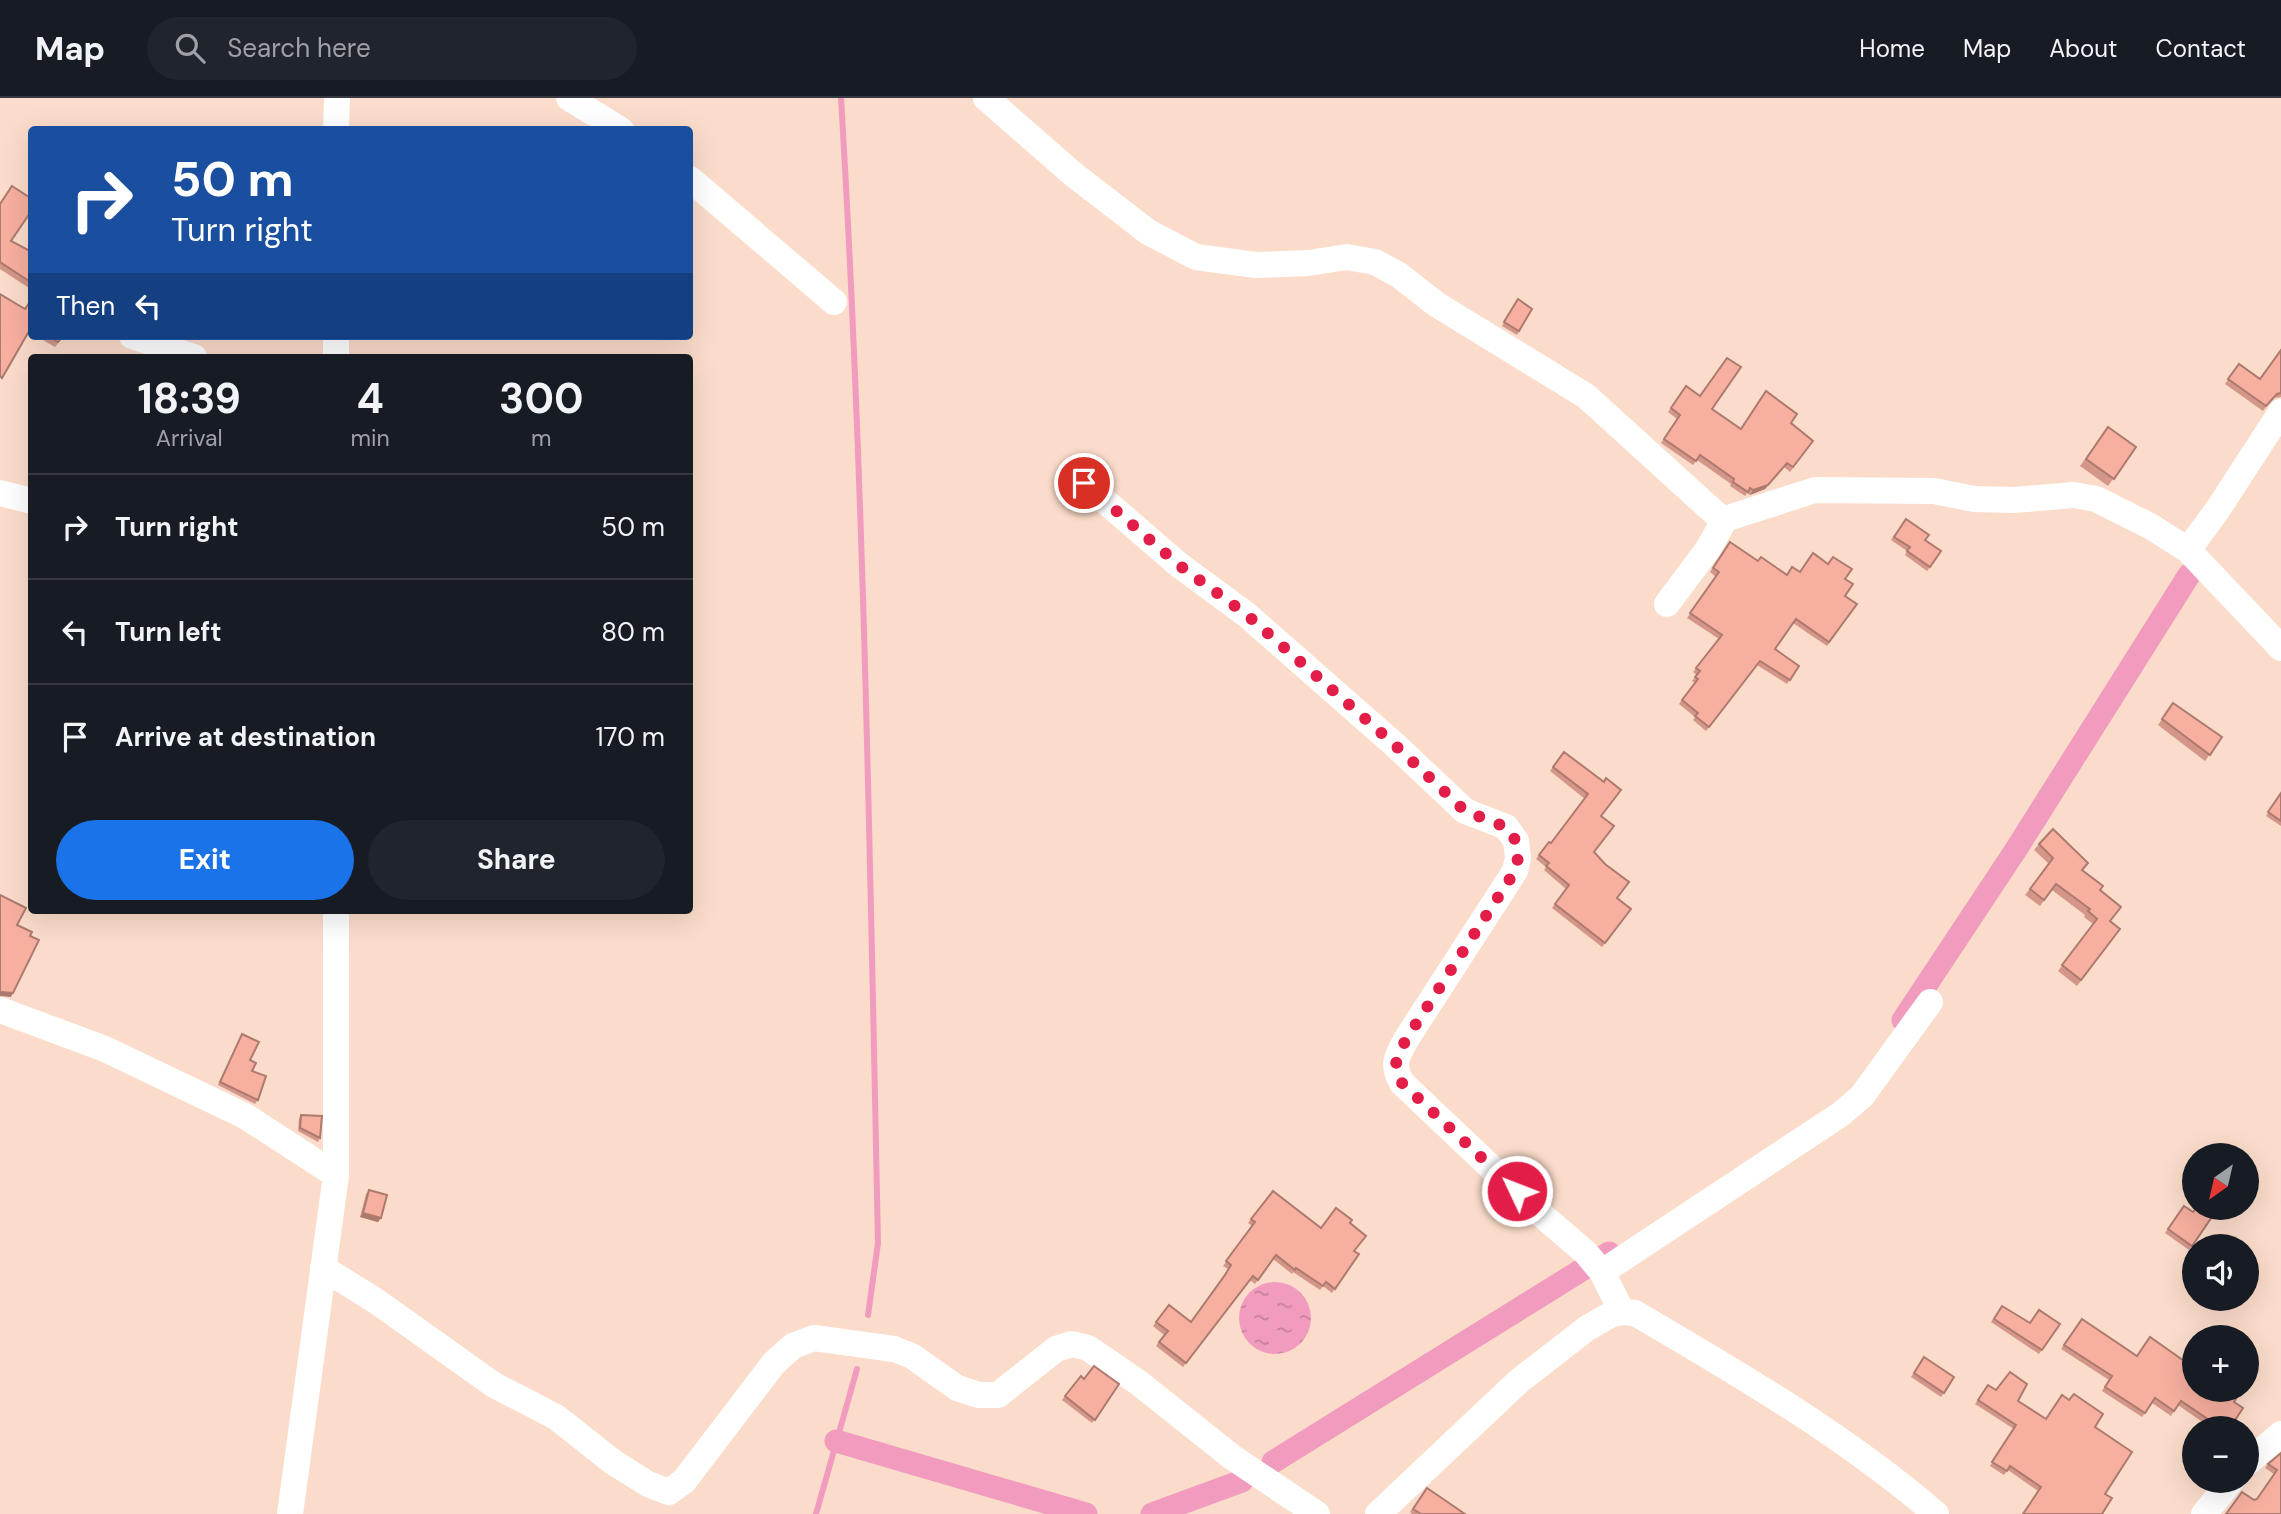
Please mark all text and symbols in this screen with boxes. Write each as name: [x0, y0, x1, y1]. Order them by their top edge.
search box: [147, 17, 637, 80]
text: Map: [35, 27, 105, 70]
icon: search: [171, 29, 209, 67]
text: Search here: [227, 31, 371, 65]
text: Home: [1859, 33, 1925, 64]
text: Map: [1963, 33, 2011, 64]
text: About: [2049, 33, 2118, 64]
text: Contact: [2156, 33, 2246, 64]
text: 50 m: [171, 147, 294, 211]
icon: right: [56, 154, 147, 245]
text: Turn right: [171, 209, 313, 251]
icon: left: [129, 287, 167, 325]
text: Then: [56, 289, 115, 323]
text: 18:39: [137, 371, 241, 426]
text: 4: [356, 371, 384, 426]
text: 300: [499, 371, 584, 426]
text: Arrival: [156, 423, 223, 453]
text: min: [350, 423, 390, 453]
text: m: [531, 423, 552, 453]
pin: [1054, 453, 1114, 513]
icon: arrive: [1065, 464, 1103, 502]
icon: right: [56, 508, 94, 546]
text: Turn right: [115, 510, 239, 544]
text: 50 m: [601, 510, 665, 544]
icon: left: [56, 613, 94, 651]
text: Turn left: [115, 615, 222, 649]
text: 80 m: [601, 615, 665, 649]
icon: arrive: [56, 718, 94, 756]
text: Arrive at destination: [115, 720, 376, 754]
text: 170 m: [596, 720, 665, 754]
button: Exit: [56, 820, 354, 900]
button: Share: [368, 820, 665, 900]
north arrow: [2182, 1143, 2259, 1220]
map controls: [2182, 1143, 2259, 1493]
position arrow: [1480, 1154, 1554, 1228]
button: sound: [2182, 1234, 2259, 1311]
button: +: [2182, 1325, 2259, 1402]
button: −: [2182, 1416, 2259, 1493]

